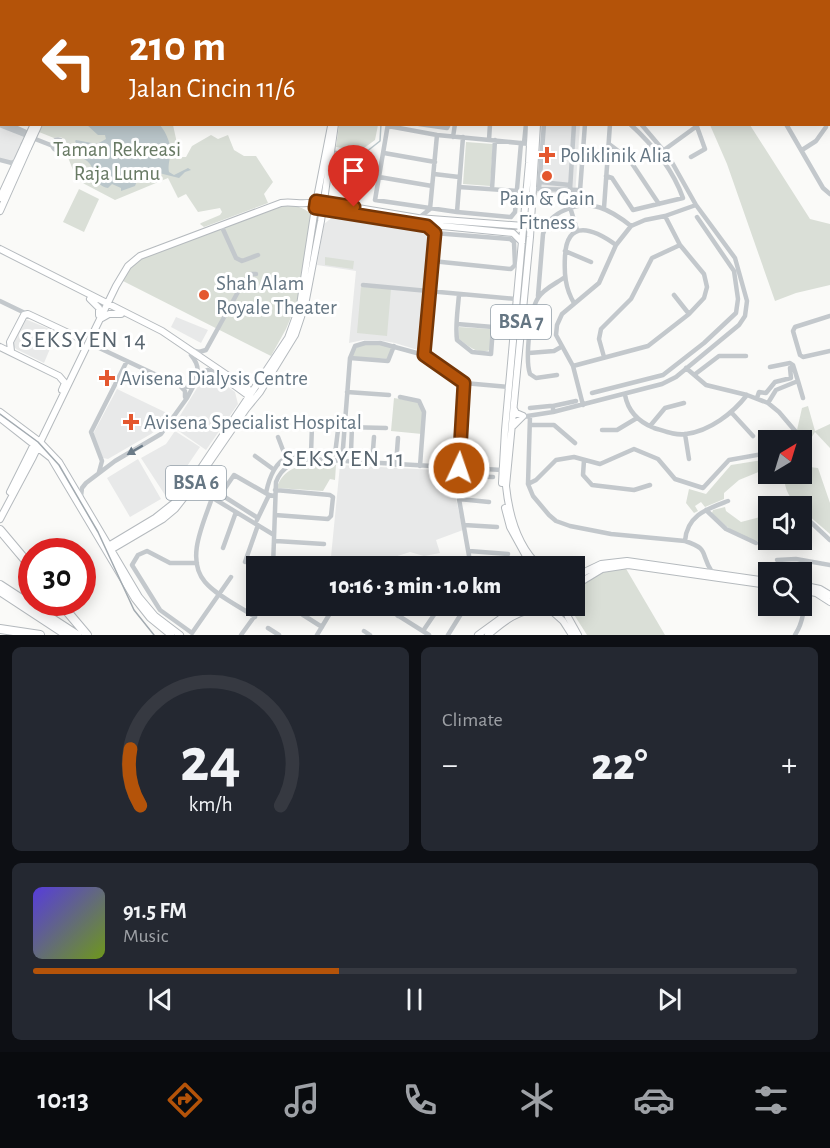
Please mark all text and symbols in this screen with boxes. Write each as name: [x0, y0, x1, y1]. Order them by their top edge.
icon: left: [30, 24, 108, 102]
text: 210 m: [129, 26, 226, 68]
text: Jalan Cincin 11/6: [129, 75, 295, 102]
park label: Taman Rekreasi Raja Lumu: [53, 139, 181, 184]
pin: [328, 145, 379, 207]
place label: Poliklinik Alia: [560, 145, 672, 166]
marker: Poliklinik Alia: [538, 146, 556, 164]
icon: arrive: [337, 154, 370, 187]
marker: Pain & Gain Fitness: [540, 169, 554, 183]
place label: Pain & Gain Fitness: [499, 188, 595, 233]
place label: Shah Alam Royale Theater: [216, 273, 337, 318]
marker: Shah Alam Royale Theater: [197, 288, 211, 302]
road number: BSA 7: [491, 305, 551, 339]
district label: SEKSYEN 14: [21, 328, 147, 352]
place label: Avisena Dialysis Centre: [120, 368, 308, 389]
marker: Avisena Dialysis Centre: [98, 369, 116, 387]
place label: Avisena Specialist Hospital: [144, 412, 362, 433]
marker: Avisena Specialist Hospital: [122, 413, 140, 431]
north arrow: [758, 430, 812, 484]
map controls: [758, 430, 812, 616]
position arrow: [427, 436, 491, 500]
one-way arrow: [127, 444, 143, 455]
district label: SEKSYEN 11: [282, 447, 406, 471]
road number: BSA 6: [166, 466, 226, 500]
button: sound: [758, 496, 812, 550]
speed limit sign: 30: [18, 538, 96, 616]
button: search: [758, 562, 812, 616]
text: 10:16 · 3 min · 1.0 km: [330, 575, 501, 597]
text: Climate: [442, 710, 503, 730]
text: 24: [180, 730, 241, 792]
text: 22°: [591, 743, 648, 788]
text: −: [442, 749, 458, 782]
text: +: [781, 749, 797, 782]
text: km/h: [188, 794, 233, 815]
text: 91.5 FM: [123, 900, 187, 922]
text: Music: [123, 926, 169, 946]
icon: previous: [144, 983, 177, 1016]
icon: pause: [398, 983, 431, 1016]
icon: next: [653, 983, 686, 1016]
icon: directions: [164, 1079, 206, 1121]
icon: music: [281, 1079, 323, 1121]
icon: phone: [399, 1079, 441, 1121]
icon: climate: [516, 1079, 558, 1121]
icon: car: [633, 1079, 675, 1121]
icon: filters: [750, 1079, 792, 1121]
text: 10:13: [38, 1086, 89, 1113]

